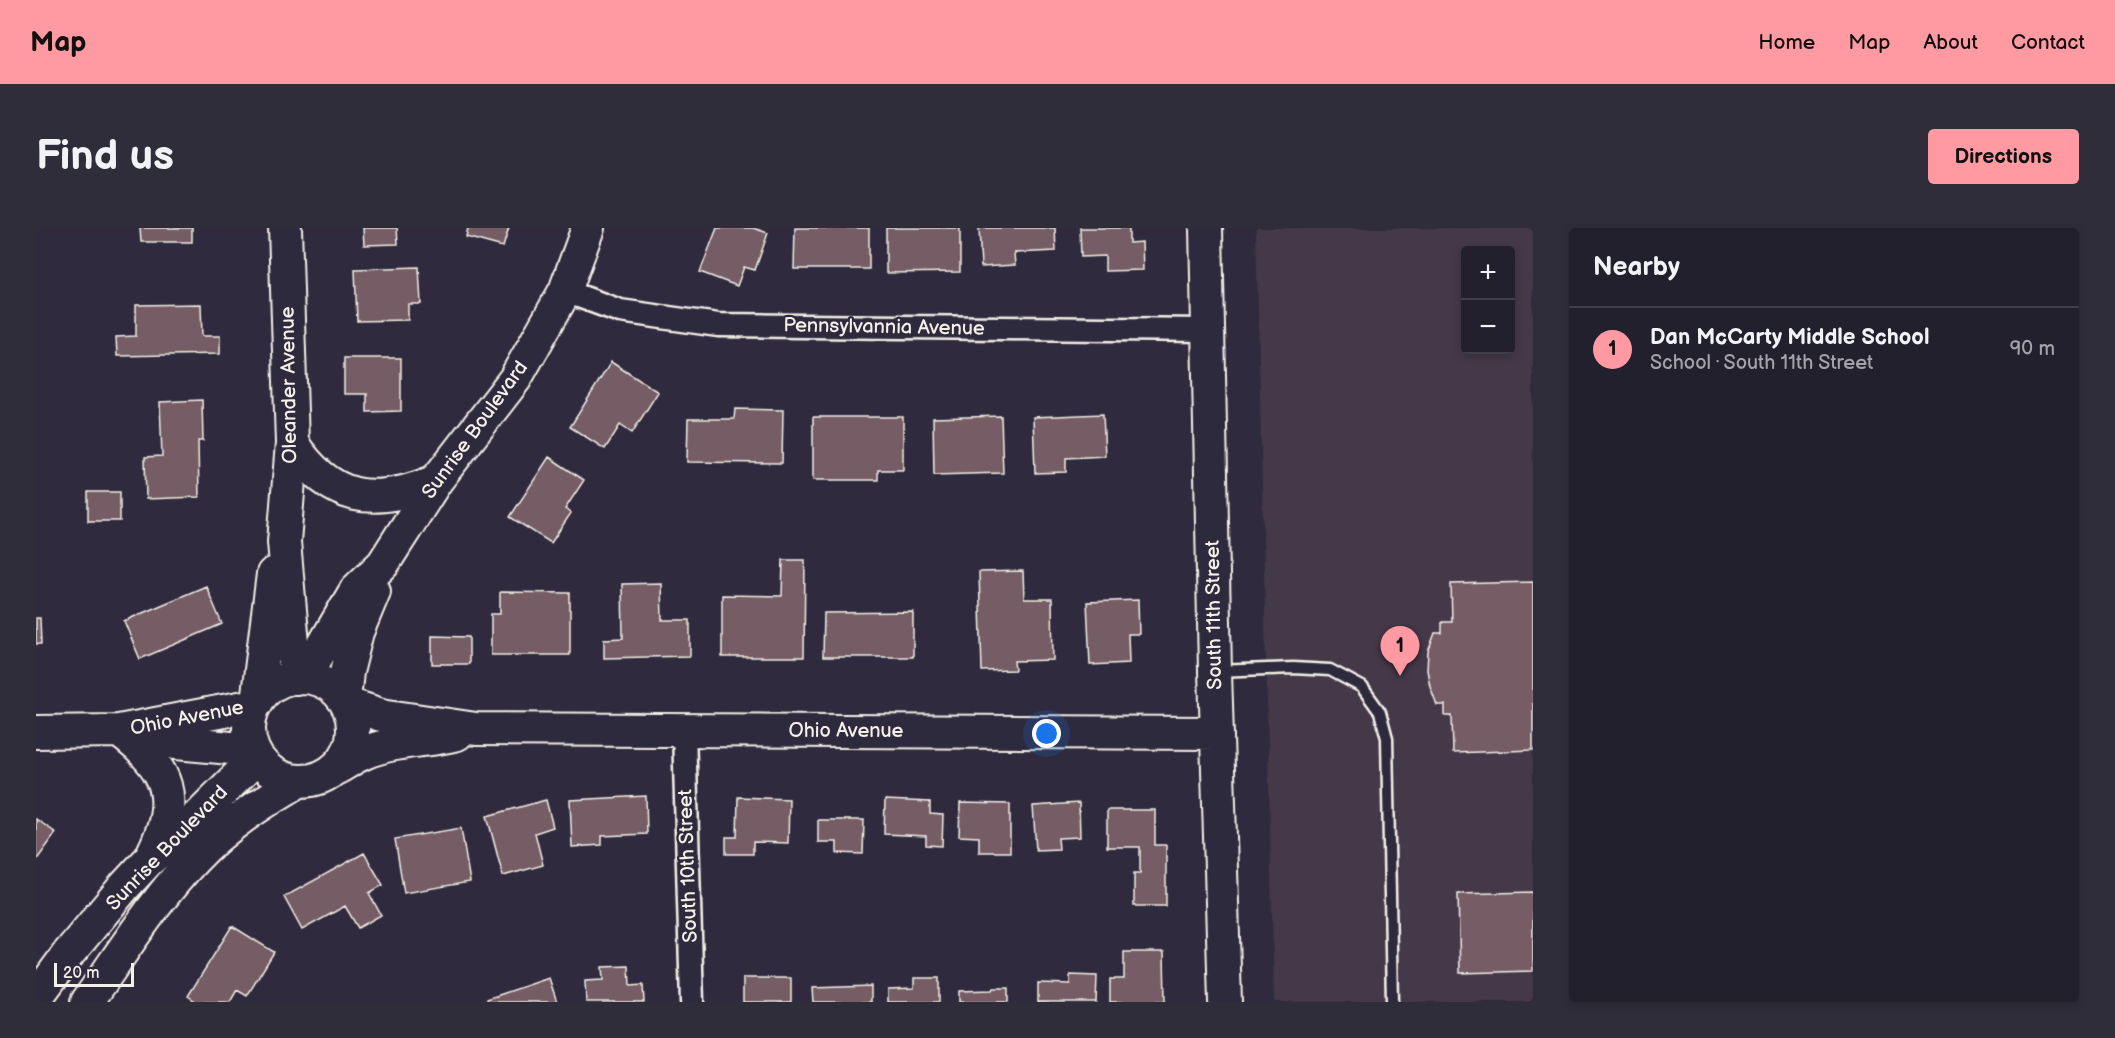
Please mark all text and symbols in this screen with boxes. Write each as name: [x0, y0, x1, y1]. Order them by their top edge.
text: Map: [30, 26, 86, 59]
text: Home: [1758, 30, 1815, 55]
text: Map: [1848, 30, 1890, 55]
text: About: [1923, 30, 1978, 55]
text: Contact: [2011, 30, 2085, 55]
button: Directions: [1928, 129, 2079, 184]
text: Find us: [36, 131, 174, 182]
map controls: [1461, 246, 1515, 354]
button: +: [1461, 246, 1515, 300]
text: Nearby: [1593, 252, 1680, 283]
button: −: [1461, 300, 1515, 354]
street label: Oleander Avenue: [276, 306, 302, 464]
street label: Pennsylvannia Avenue: [783, 313, 985, 341]
text: Dan McCarty Middle School: [1650, 324, 1929, 351]
text: 1: [1608, 337, 1617, 361]
text: 90 m: [2010, 337, 2055, 361]
text: School · South 11th Street: [1650, 351, 1873, 375]
street label: Sunrise Boulevard: [417, 356, 533, 504]
street label: South 11th Street: [1201, 540, 1227, 690]
pin: 1: [1380, 626, 1420, 676]
street label: Ohio Avenue: [128, 695, 246, 741]
street label: Ohio Avenue: [789, 719, 904, 743]
your location: [1032, 719, 1061, 748]
street label: Sunrise Boulevard: [101, 780, 233, 916]
street label: South 10th Street: [673, 789, 703, 943]
scale bar: [54, 960, 134, 988]
text: 20 m: [63, 964, 99, 983]

